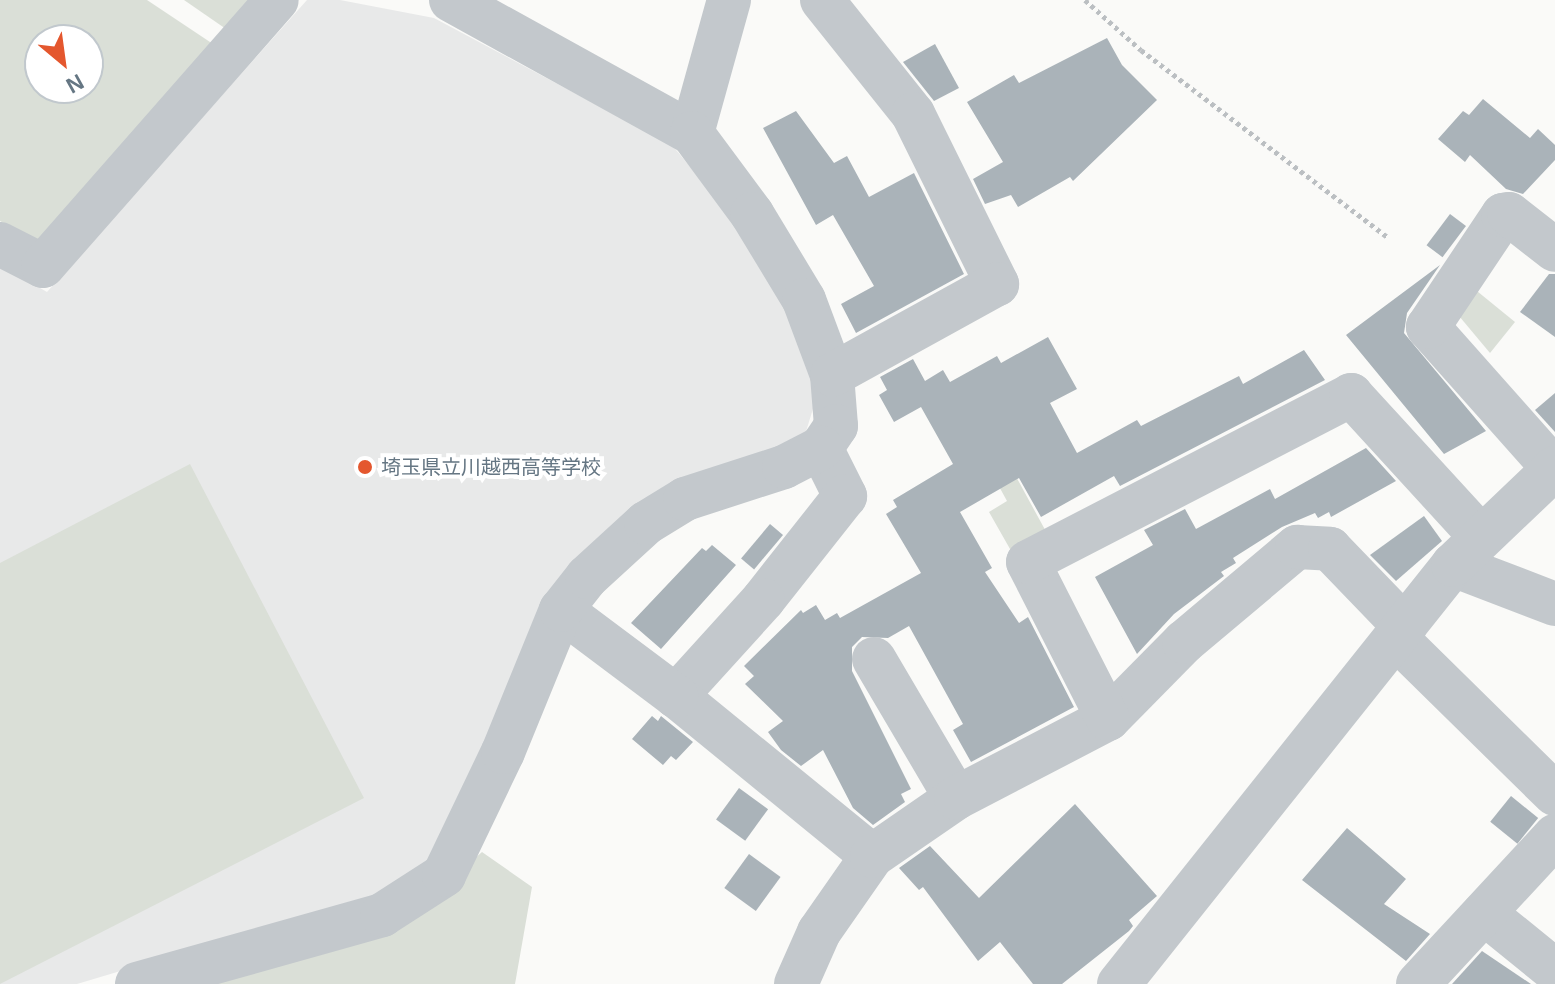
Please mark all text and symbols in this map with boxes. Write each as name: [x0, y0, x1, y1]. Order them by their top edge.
north arrow: [24, 24, 104, 104]
text: N: [62, 69, 88, 98]
place label: 埼玉県立川越西高等学校: [381, 455, 601, 479]
marker: 埼玉県立川越西高等学校: [356, 458, 374, 476]

